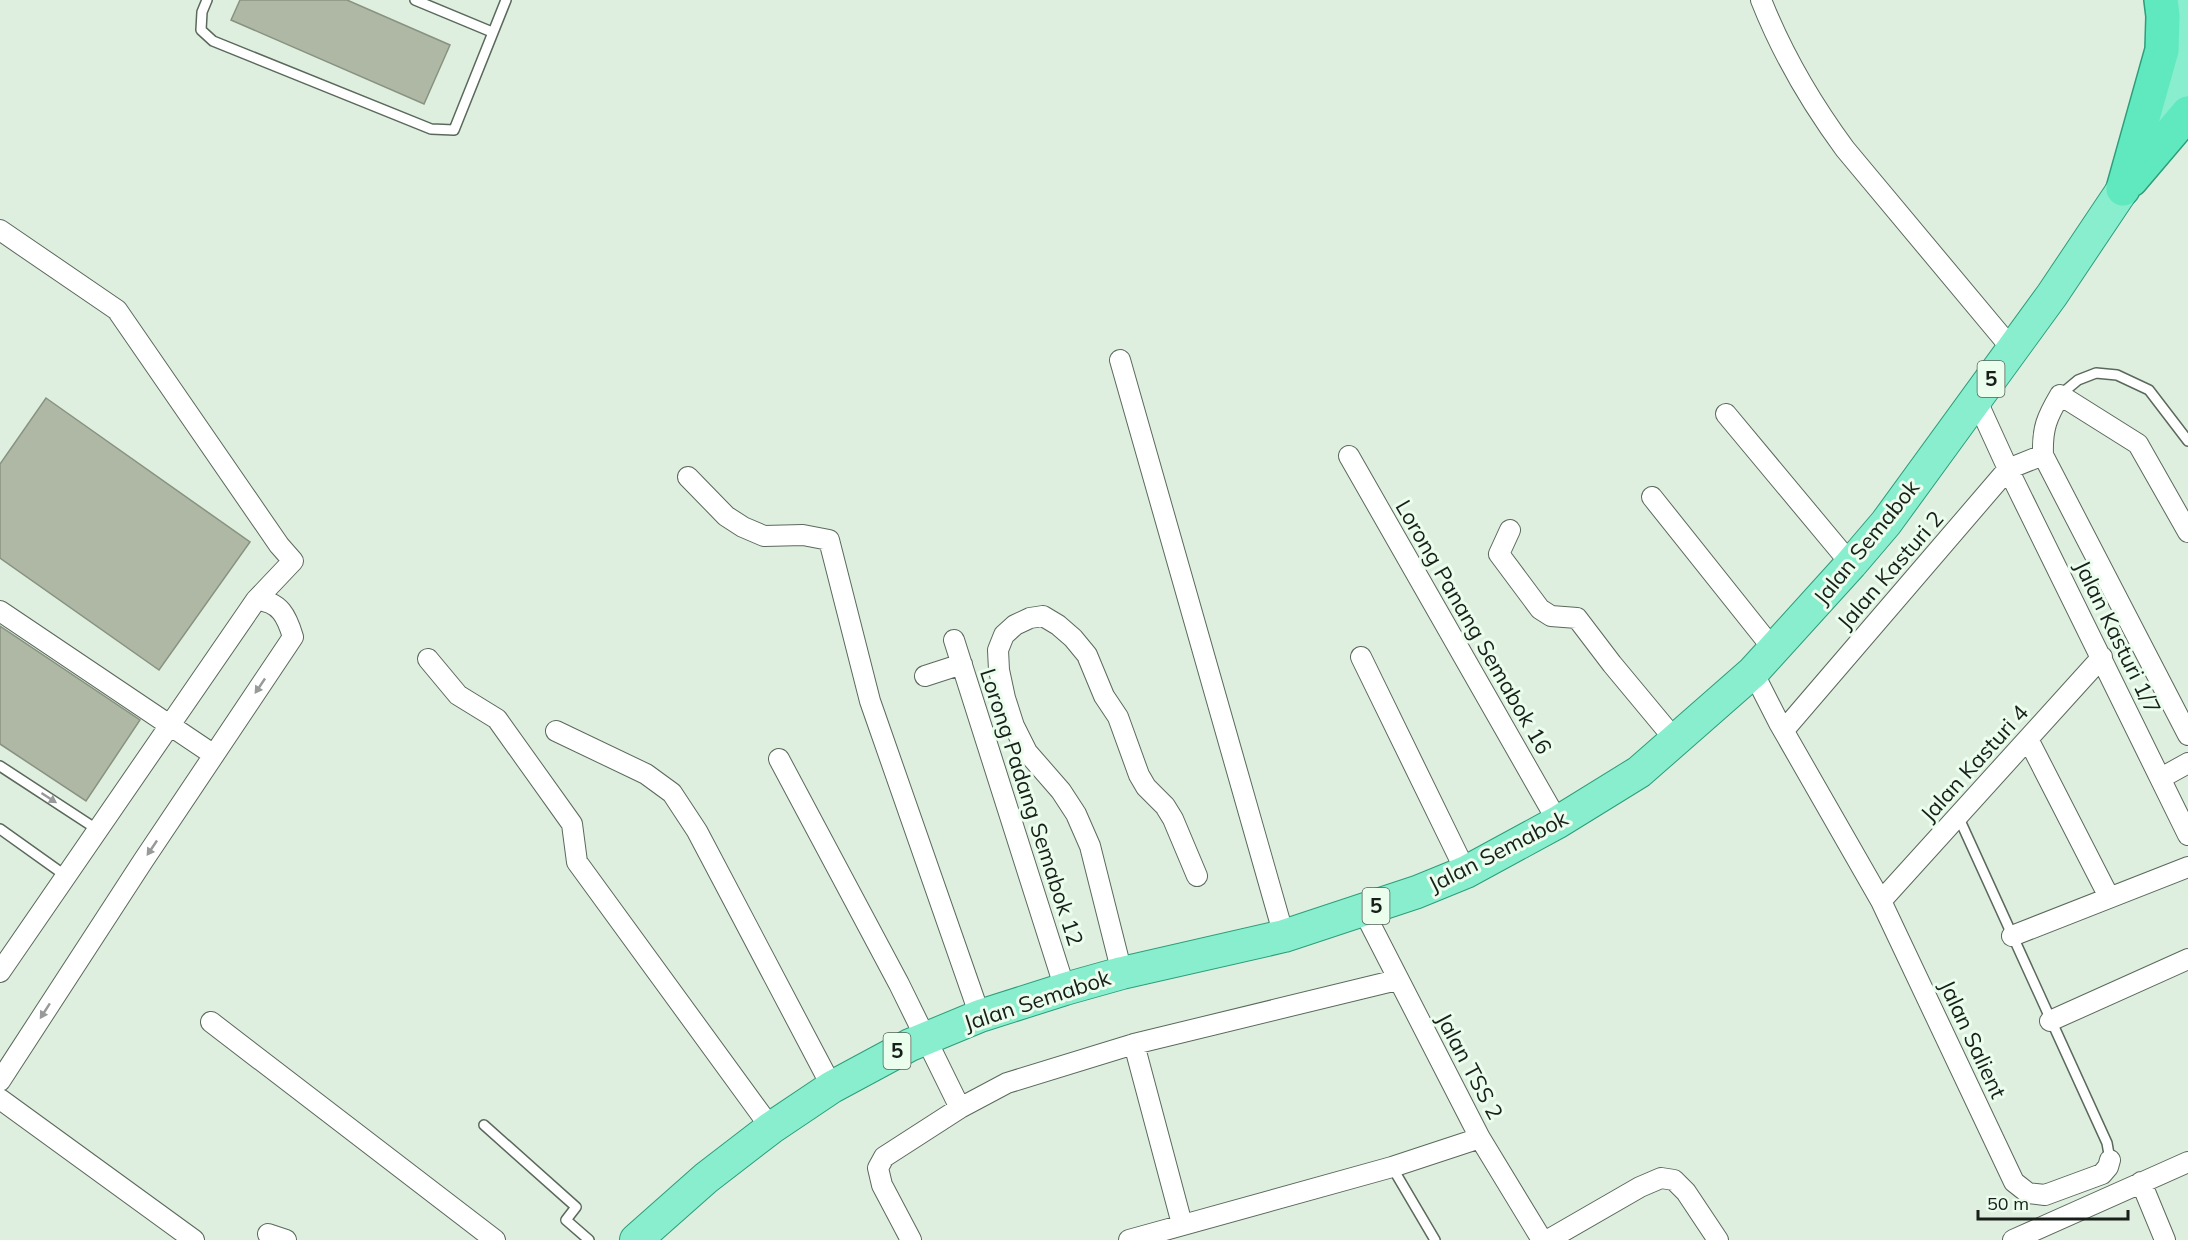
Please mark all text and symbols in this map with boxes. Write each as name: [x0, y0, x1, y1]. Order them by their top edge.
road number: 5: [1978, 361, 2004, 397]
street label: Jalan Semabok: [1807, 473, 1925, 610]
street label: Lorong Panang Semabok 16: [1390, 495, 1558, 759]
street label: Jalan Kasturi 2: [1831, 505, 1949, 635]
street label: Jalan Kasturi 1/7: [2069, 556, 2167, 718]
street label: Lorong Padang Semabok 12: [974, 665, 1090, 949]
one-way arrow: [255, 678, 266, 694]
street label: Jalan Kasturi 4: [1914, 699, 2034, 827]
one-way arrow: [41, 792, 57, 803]
street label: Jalan Semabok: [1424, 804, 1573, 898]
one-way arrow: [147, 840, 158, 856]
road number: 5: [1362, 888, 1390, 924]
street label: Jalan Semabok: [960, 963, 1115, 1037]
street label: Jalan Salient: [1933, 975, 2013, 1103]
one-way arrow: [40, 1003, 51, 1019]
street label: Jalan TSS 2: [1430, 1008, 1510, 1124]
road number: 5: [884, 1033, 910, 1069]
scale bar: [1978, 1183, 2128, 1221]
text: 50 m: [1987, 1192, 2029, 1215]

